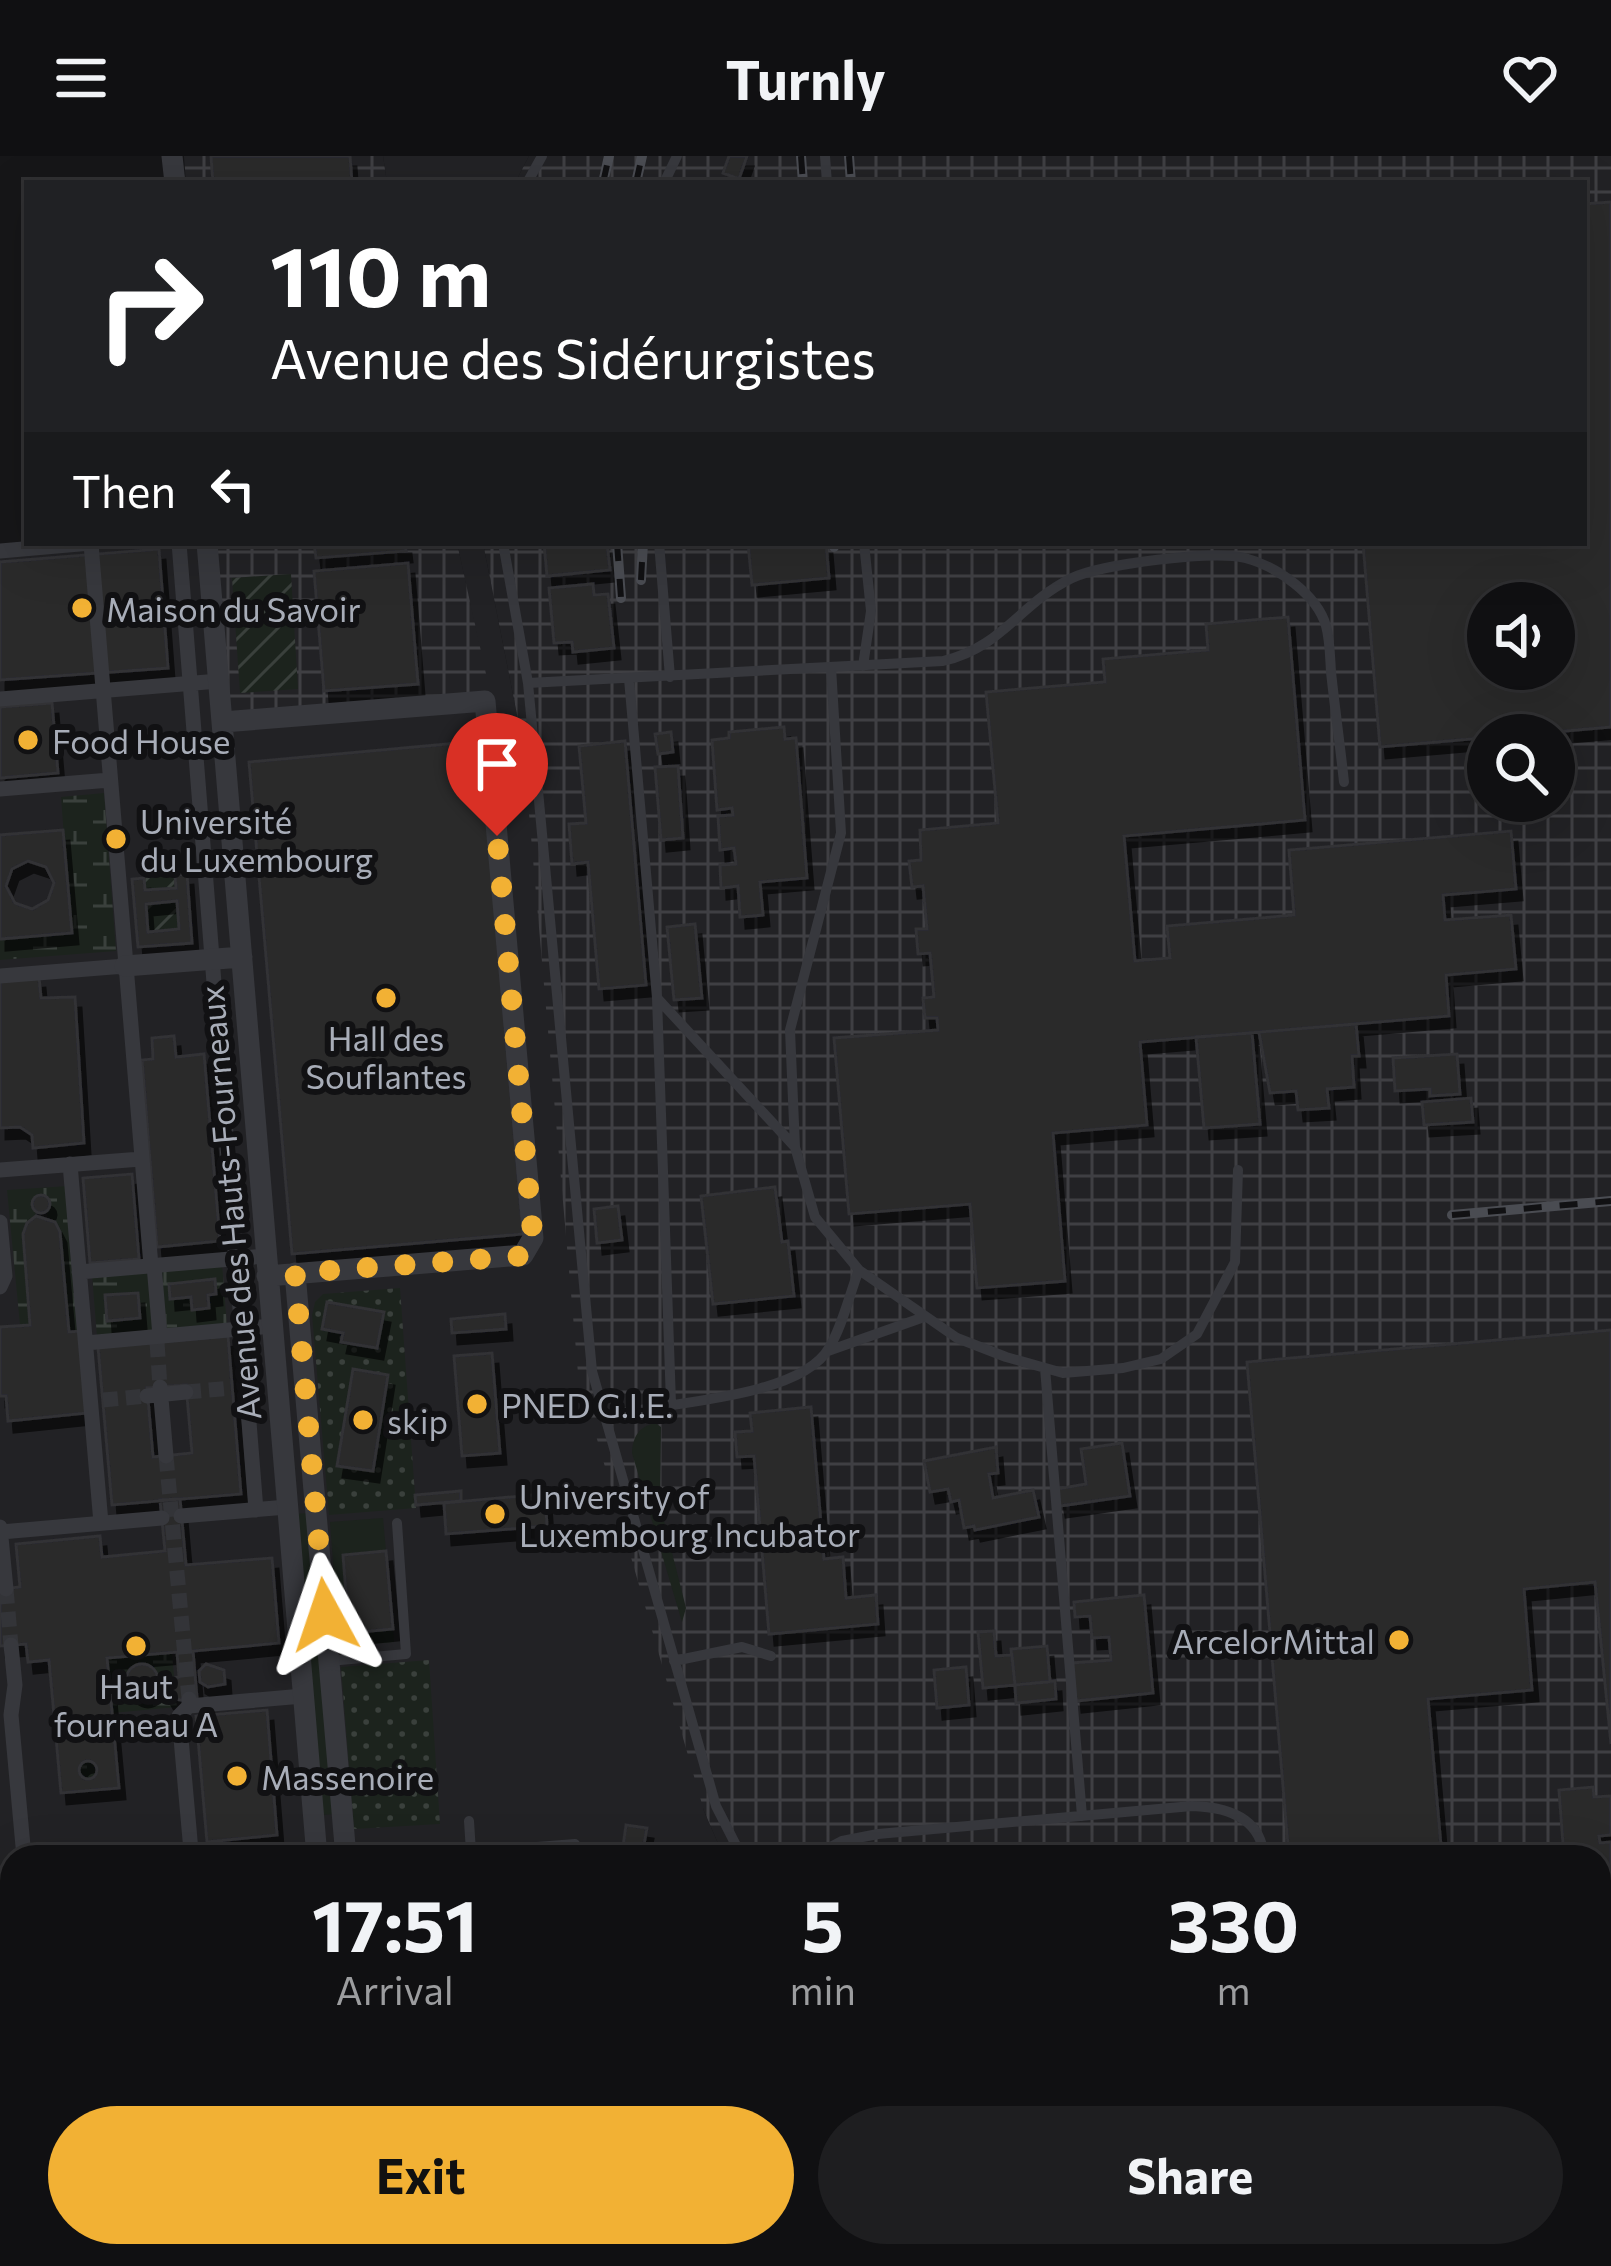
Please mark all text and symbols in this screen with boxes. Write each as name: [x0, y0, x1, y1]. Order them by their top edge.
icon: menu: [48, 45, 114, 111]
text: Turnly: [725, 45, 886, 111]
icon: heart: [1497, 45, 1563, 111]
text: 110 m: [270, 222, 491, 324]
icon: right: [72, 228, 228, 384]
text: Avenue des Sidérurgistes: [270, 324, 876, 390]
icon: left: [200, 456, 266, 522]
text: Then: [72, 462, 176, 517]
map controls: [1467, 582, 1575, 822]
button: sound: [1467, 582, 1575, 690]
place label: Maison du Savoir: [106, 588, 361, 629]
marker: Maison du Savoir: [69, 595, 95, 621]
pin: [446, 713, 548, 836]
button: search: [1467, 714, 1575, 822]
place label: Food House: [52, 720, 230, 761]
marker: Food House: [15, 727, 41, 753]
icon: arrive: [464, 731, 530, 797]
place label: Université du Luxembourg: [140, 800, 373, 879]
marker: Université du Luxembourg: [103, 826, 129, 852]
street label: Avenue des Hauts-Fourneaux: [190, 984, 268, 1422]
marker: Hall des Souflantes: [373, 985, 399, 1011]
place label: Hall des Souflantes: [306, 1017, 466, 1096]
place label: PNED G.I.E.: [501, 1384, 673, 1425]
marker: PNED G.I.E.: [464, 1391, 490, 1417]
place label: skip: [387, 1400, 448, 1441]
marker: skip: [350, 1407, 376, 1433]
place label: University of Luxembourg Incubator: [519, 1475, 860, 1554]
marker: University of Luxembourg Incubator: [482, 1501, 508, 1527]
position arrow: [262, 1552, 388, 1678]
place label: ArcelorMittal: [1172, 1620, 1375, 1661]
marker: ArcelorMittal: [1386, 1627, 1412, 1653]
marker: Haut fourneau A: [123, 1633, 149, 1659]
place label: Haut fourneau A: [54, 1665, 218, 1744]
place label: Massenoire: [261, 1756, 434, 1797]
marker: Massenoire: [224, 1763, 250, 1789]
text: 17:51: [312, 1879, 478, 1967]
text: 5: [802, 1879, 844, 1967]
text: 330: [1168, 1879, 1299, 1967]
text: Arrival: [336, 1965, 454, 2013]
text: min: [790, 1965, 856, 2013]
text: m: [1216, 1965, 1250, 2013]
button: Exit: [48, 2106, 794, 2244]
button: Share: [818, 2106, 1563, 2244]

